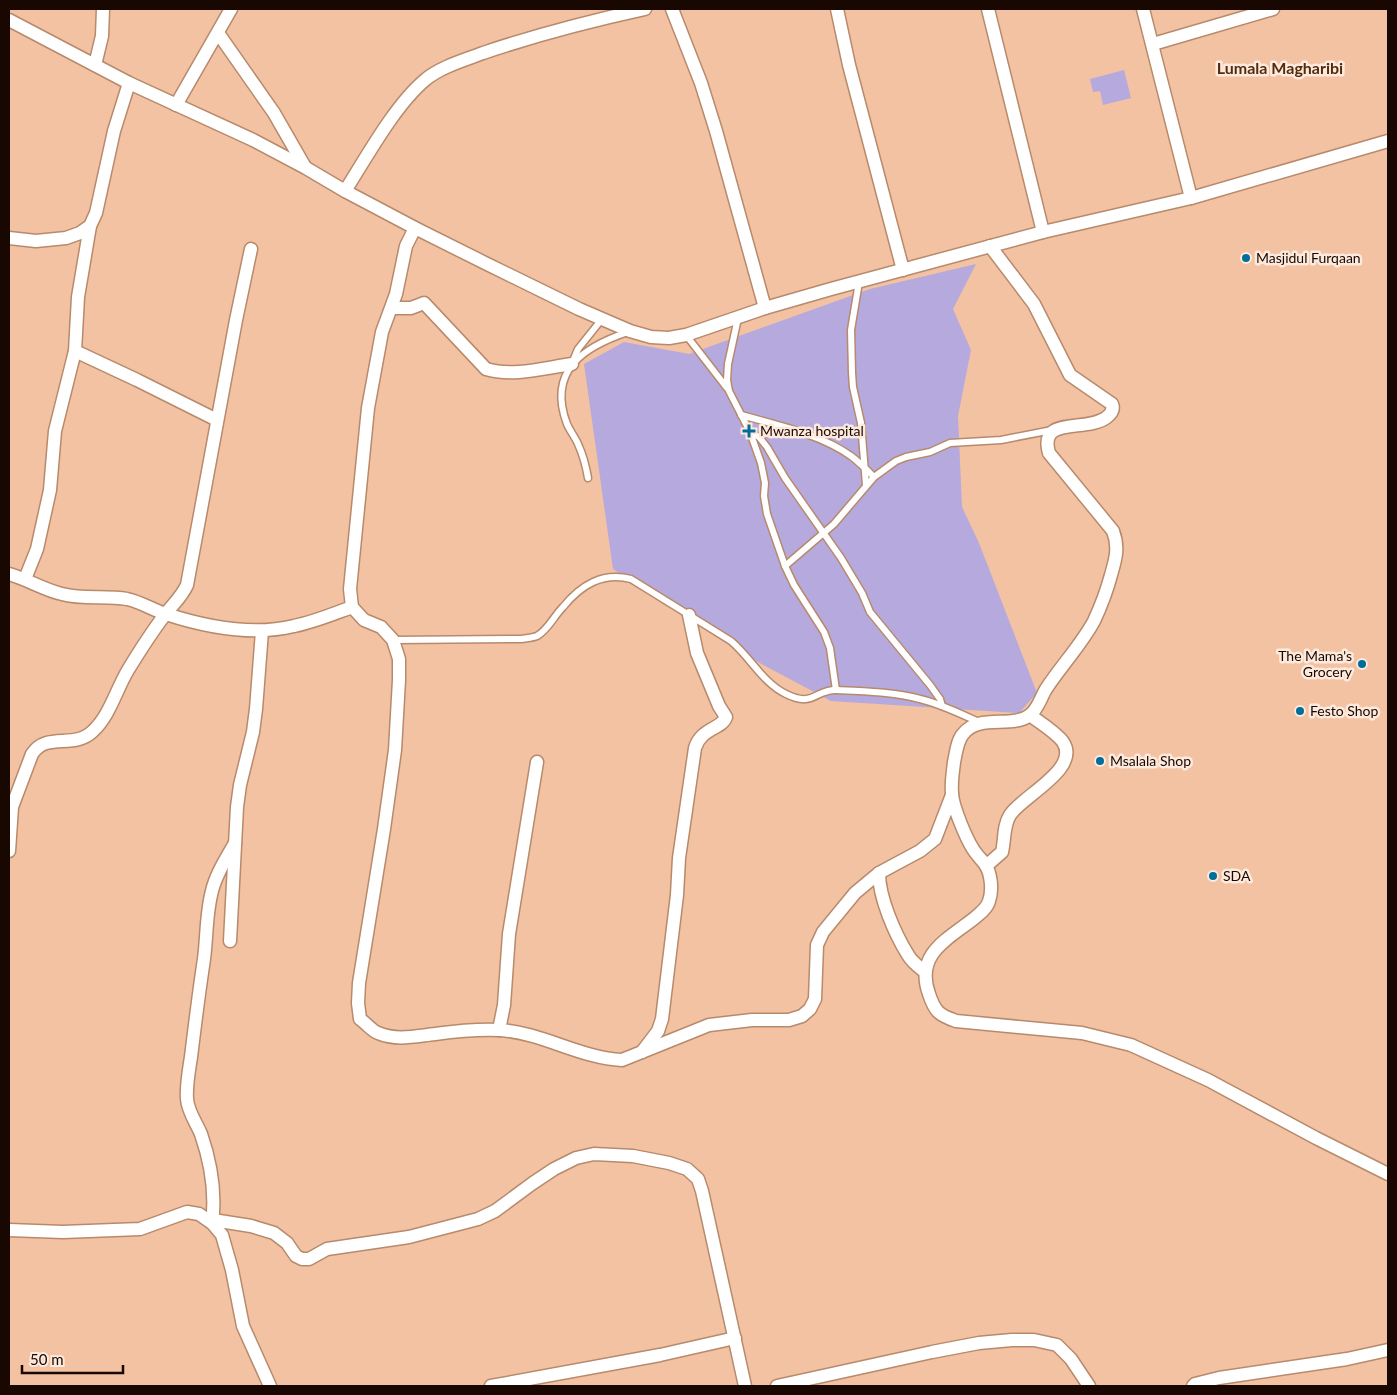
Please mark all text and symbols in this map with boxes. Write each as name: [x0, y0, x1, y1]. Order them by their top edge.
district label: Lumala Magharibi: [1217, 58, 1343, 77]
place label: Masjidul Furqaan: [1256, 249, 1361, 266]
marker: Masjidul Furqaan: [1240, 252, 1252, 264]
place label: Mwanza hospital: [760, 422, 864, 439]
marker: Mwanza hospital: [742, 424, 756, 438]
place label: The Mama's Grocery: [1278, 647, 1353, 680]
marker: The Mama's Grocery: [1356, 658, 1368, 670]
place label: Festo Shop: [1310, 702, 1378, 719]
marker: Festo Shop: [1294, 705, 1306, 717]
place label: Msalala Shop: [1110, 752, 1191, 769]
marker: Msalala Shop: [1094, 755, 1106, 767]
place label: SDA: [1223, 867, 1251, 884]
marker: SDA: [1207, 870, 1219, 882]
scale bar: [22, 1342, 124, 1374]
text: 50 m: [30, 1350, 64, 1368]

